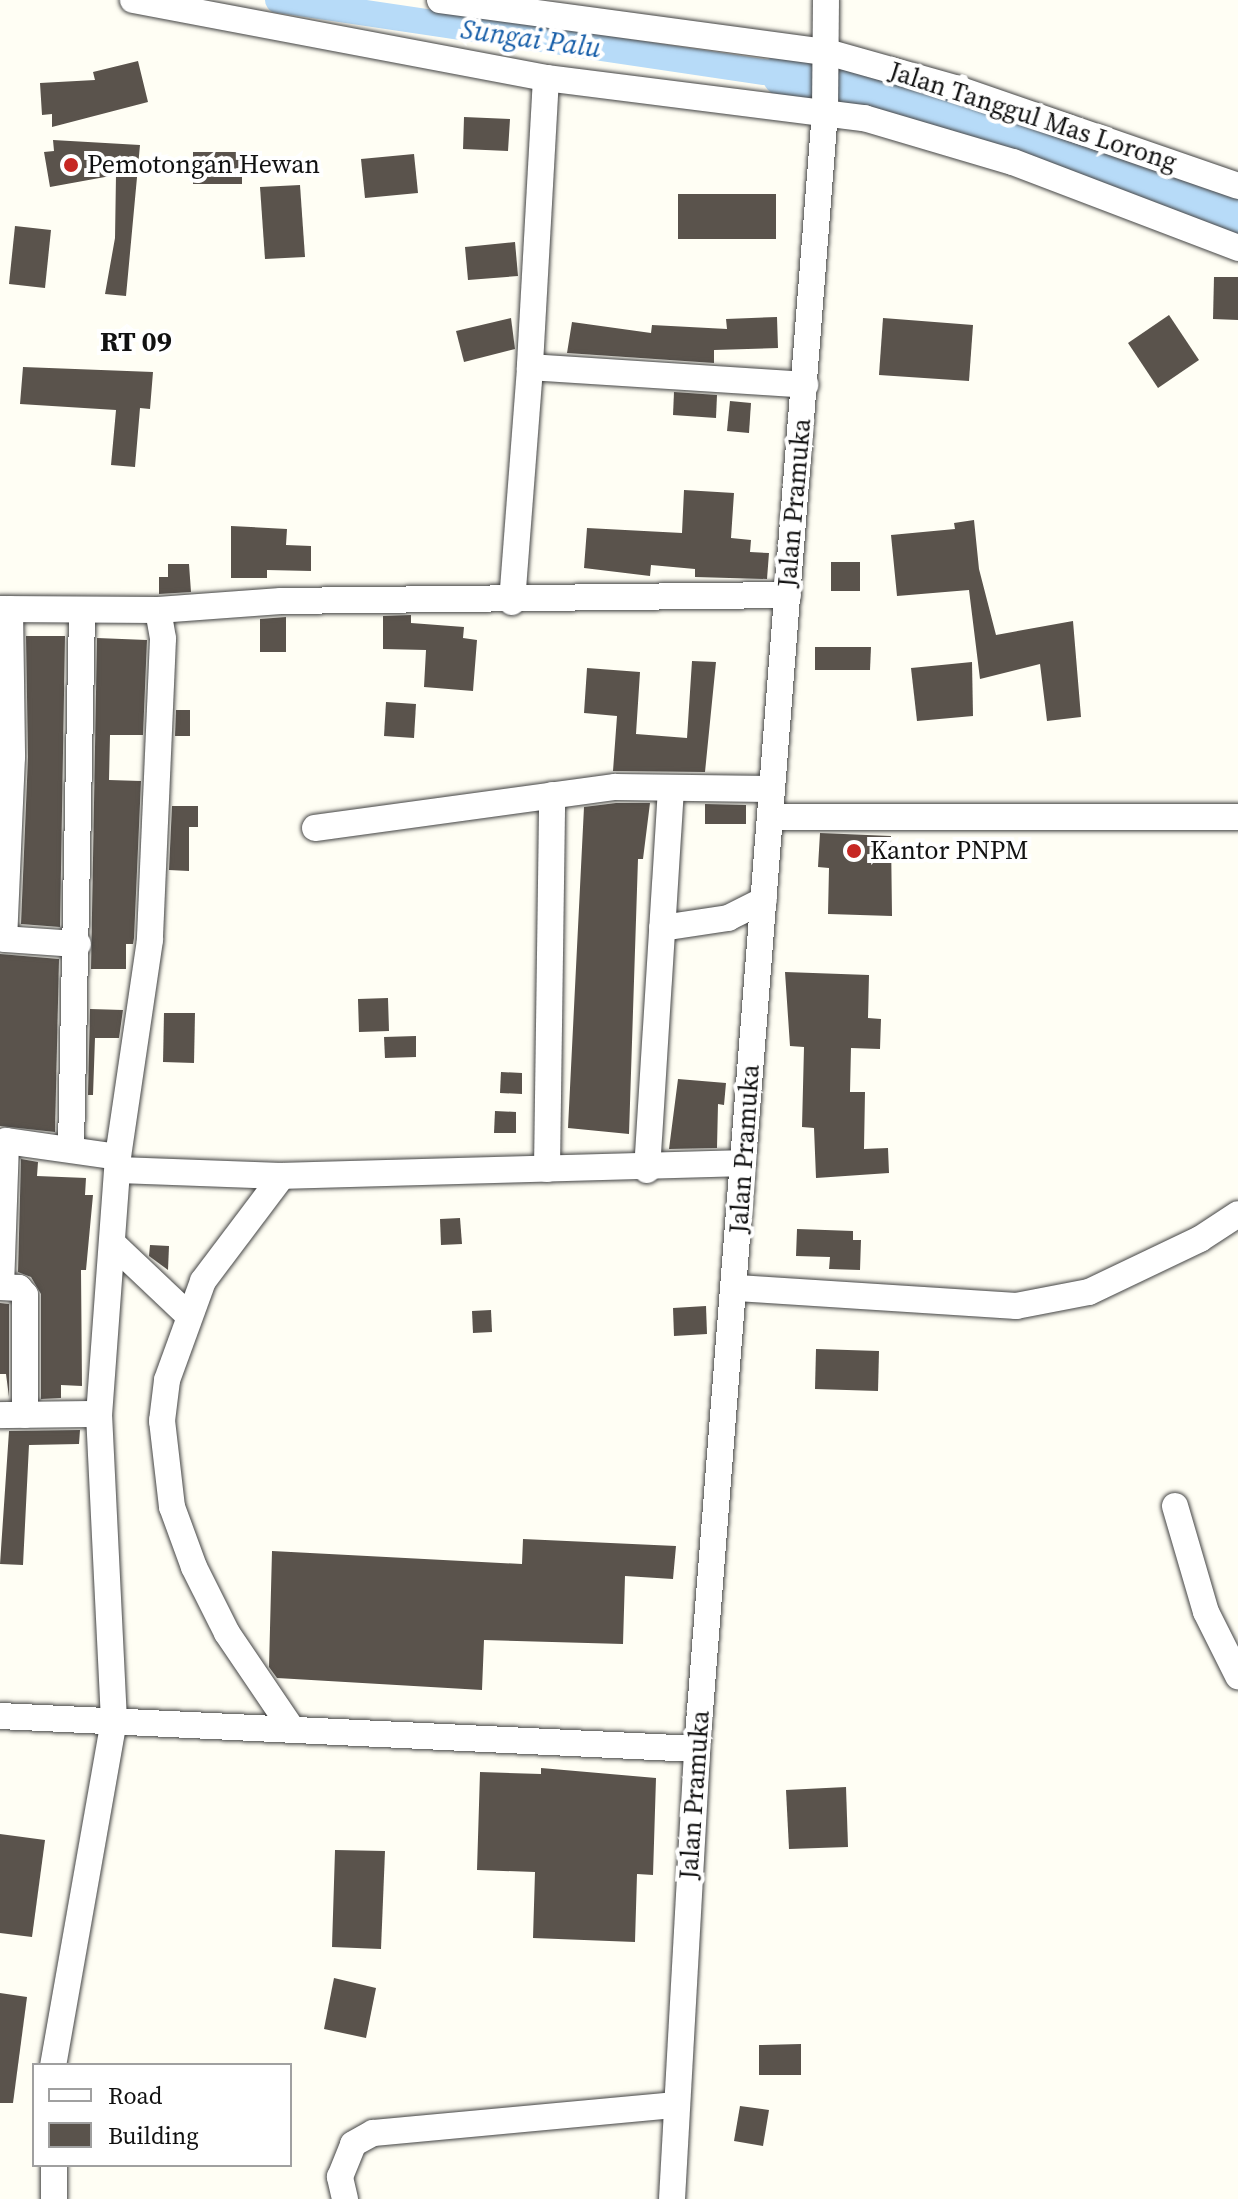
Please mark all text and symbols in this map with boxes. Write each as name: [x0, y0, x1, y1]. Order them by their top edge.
water label: Sungai Palu: [459, 12, 603, 64]
street label: Jalan Tanggul Mas Lorong: [885, 56, 1181, 178]
place label: Pemotongan Hewan: [87, 149, 320, 181]
marker: Pemotongan Hewan: [62, 156, 80, 174]
district label: RT 09: [100, 324, 172, 358]
street label: Jalan Pramuka: [772, 417, 818, 589]
place label: Kantor PNPM: [870, 835, 1029, 867]
marker: Kantor PNPM: [845, 842, 863, 860]
street label: Jalan Pramuka: [724, 1063, 766, 1235]
street label: Jalan Pramuka: [674, 1709, 716, 1881]
legend: [32, 2063, 292, 2167]
text: Road: [108, 2079, 162, 2112]
text: Building: [108, 2119, 199, 2152]

